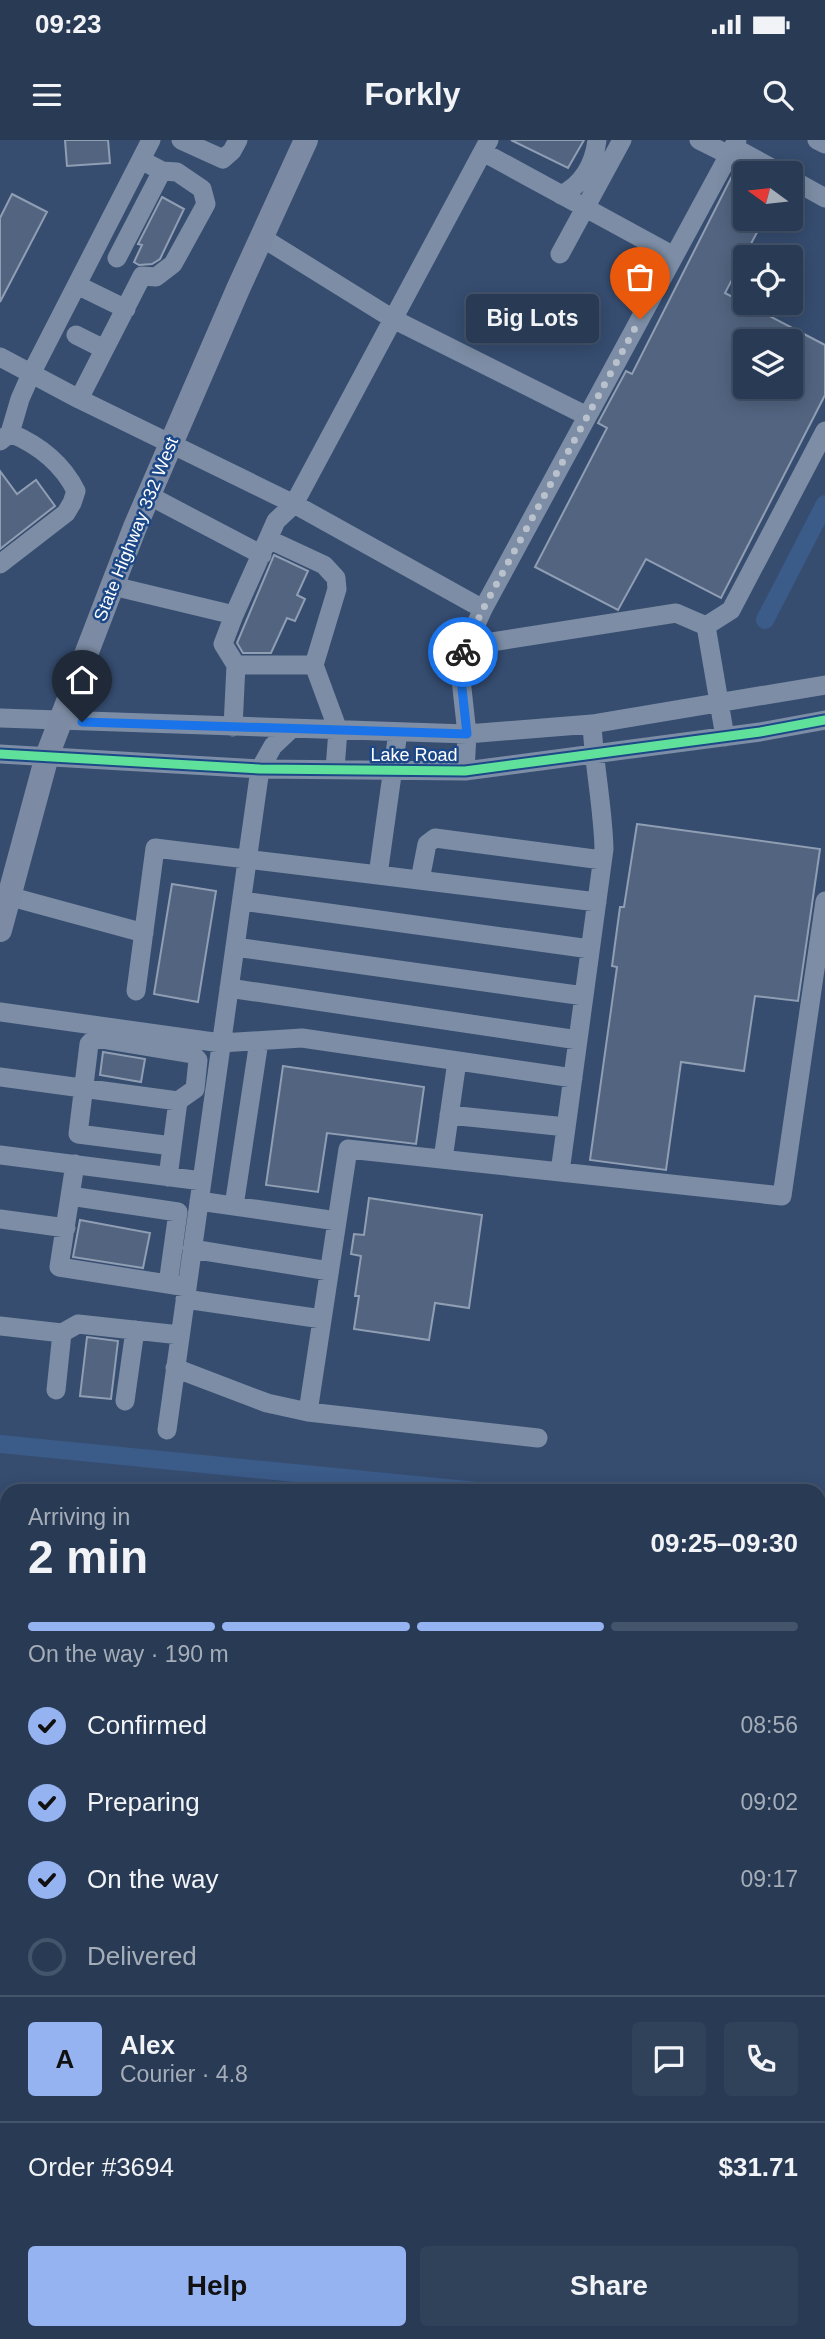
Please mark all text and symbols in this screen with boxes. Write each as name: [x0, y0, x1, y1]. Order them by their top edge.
text: 09:23: [35, 9, 102, 39]
icon: menu: [28, 76, 66, 114]
text: Forkly: [364, 76, 461, 112]
icon: search: [759, 76, 797, 114]
north arrow: [733, 161, 803, 231]
map controls: [733, 161, 803, 399]
button: locate: [733, 245, 803, 315]
pin: [610, 247, 670, 319]
icon: bag: [621, 258, 659, 296]
callout: Big Lots: [465, 294, 598, 344]
text: Big Lots: [487, 305, 579, 331]
button: layers: [733, 329, 803, 399]
street label: State Highway 332 West: [90, 434, 182, 624]
courier: [428, 617, 498, 687]
icon: bike: [444, 633, 482, 671]
pin: [52, 650, 112, 722]
icon: home: [63, 661, 101, 699]
street label: Lake Road: [370, 745, 458, 765]
text: Arriving in: [28, 1504, 130, 1530]
text: 09:25–09:30: [651, 1528, 798, 1558]
text: 2 min: [28, 1531, 148, 1583]
text: On the way · 190 m: [28, 1641, 229, 1667]
icon: check: [28, 1707, 66, 1745]
text: Confirmed: [87, 1710, 207, 1740]
text: 08:56: [740, 1712, 798, 1738]
icon: check: [28, 1784, 66, 1822]
text: Preparing: [87, 1787, 200, 1817]
text: 09:02: [740, 1789, 798, 1815]
icon: check: [28, 1861, 66, 1899]
text: On the way: [87, 1864, 219, 1894]
text: 09:17: [740, 1866, 798, 1892]
text: Delivered: [87, 1941, 197, 1971]
button: chat: [632, 2022, 706, 2096]
button: phone: [724, 2022, 798, 2096]
text: Alex: [120, 2030, 175, 2060]
text: A: [56, 2044, 74, 2074]
text: Courier · 4.8: [120, 2061, 248, 2087]
text: Order #3694: [28, 2152, 174, 2182]
text: $31.71: [718, 2152, 798, 2182]
button: Help: [28, 2246, 406, 2326]
button: Share: [420, 2246, 798, 2326]

